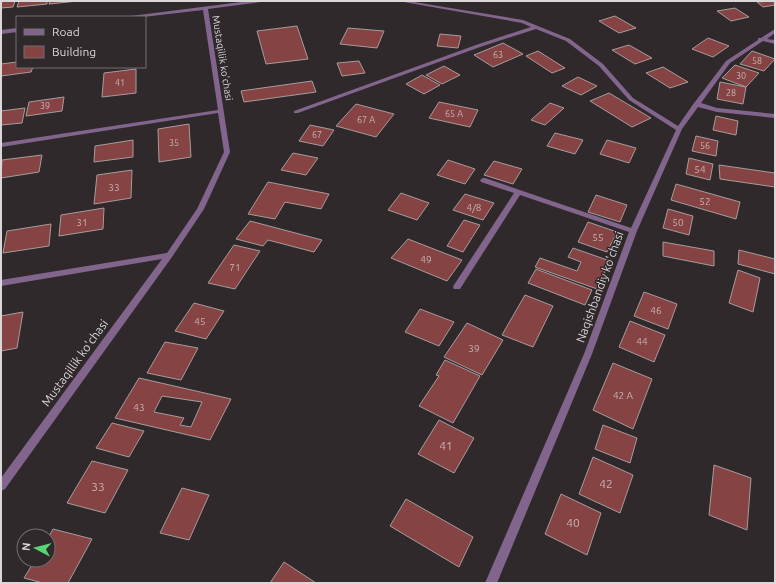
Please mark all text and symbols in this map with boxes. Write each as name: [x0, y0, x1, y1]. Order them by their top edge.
street label: Mustaqillik ko'chasi: [210, 15, 235, 102]
legend: [16, 16, 146, 68]
text: Road: [52, 25, 80, 38]
text: Building: [52, 45, 96, 58]
house number: 63: [493, 50, 503, 60]
house number: 58: [752, 56, 762, 66]
house number: 30: [736, 71, 746, 81]
house number: 41: [115, 78, 125, 88]
house number: 28: [726, 88, 736, 98]
house number: 39: [40, 101, 50, 111]
house number: 65 А: [445, 109, 463, 119]
house number: 67 А: [357, 115, 375, 125]
house number: 67: [312, 130, 322, 140]
house number: 35: [169, 138, 179, 148]
house number: 56: [700, 141, 710, 151]
house number: 54: [694, 164, 706, 175]
house number: 33: [108, 182, 120, 193]
house number: 52: [699, 196, 711, 207]
house number: 4/8: [467, 202, 482, 213]
house number: 31: [76, 217, 88, 228]
house number: 50: [672, 217, 684, 228]
street label: Naqishbandiy ko'chasi: [573, 229, 626, 344]
house number: 55: [592, 232, 604, 243]
house number: 49: [420, 254, 432, 265]
house number: 71: [229, 262, 241, 273]
house number: 46: [650, 305, 662, 316]
house number: 45: [194, 316, 206, 327]
street label: Mustaqillik ko'chasi: [39, 317, 110, 408]
house number: 44: [636, 336, 648, 347]
house number: 39: [468, 343, 480, 354]
house number: 42 А: [613, 390, 634, 401]
house number: 43: [133, 402, 145, 413]
house number: 41: [439, 439, 453, 452]
house number: 42: [599, 477, 613, 490]
house number: 33: [91, 480, 105, 493]
house number: 40: [566, 516, 580, 529]
north arrow: [16, 528, 56, 568]
text: N: [20, 542, 33, 552]

